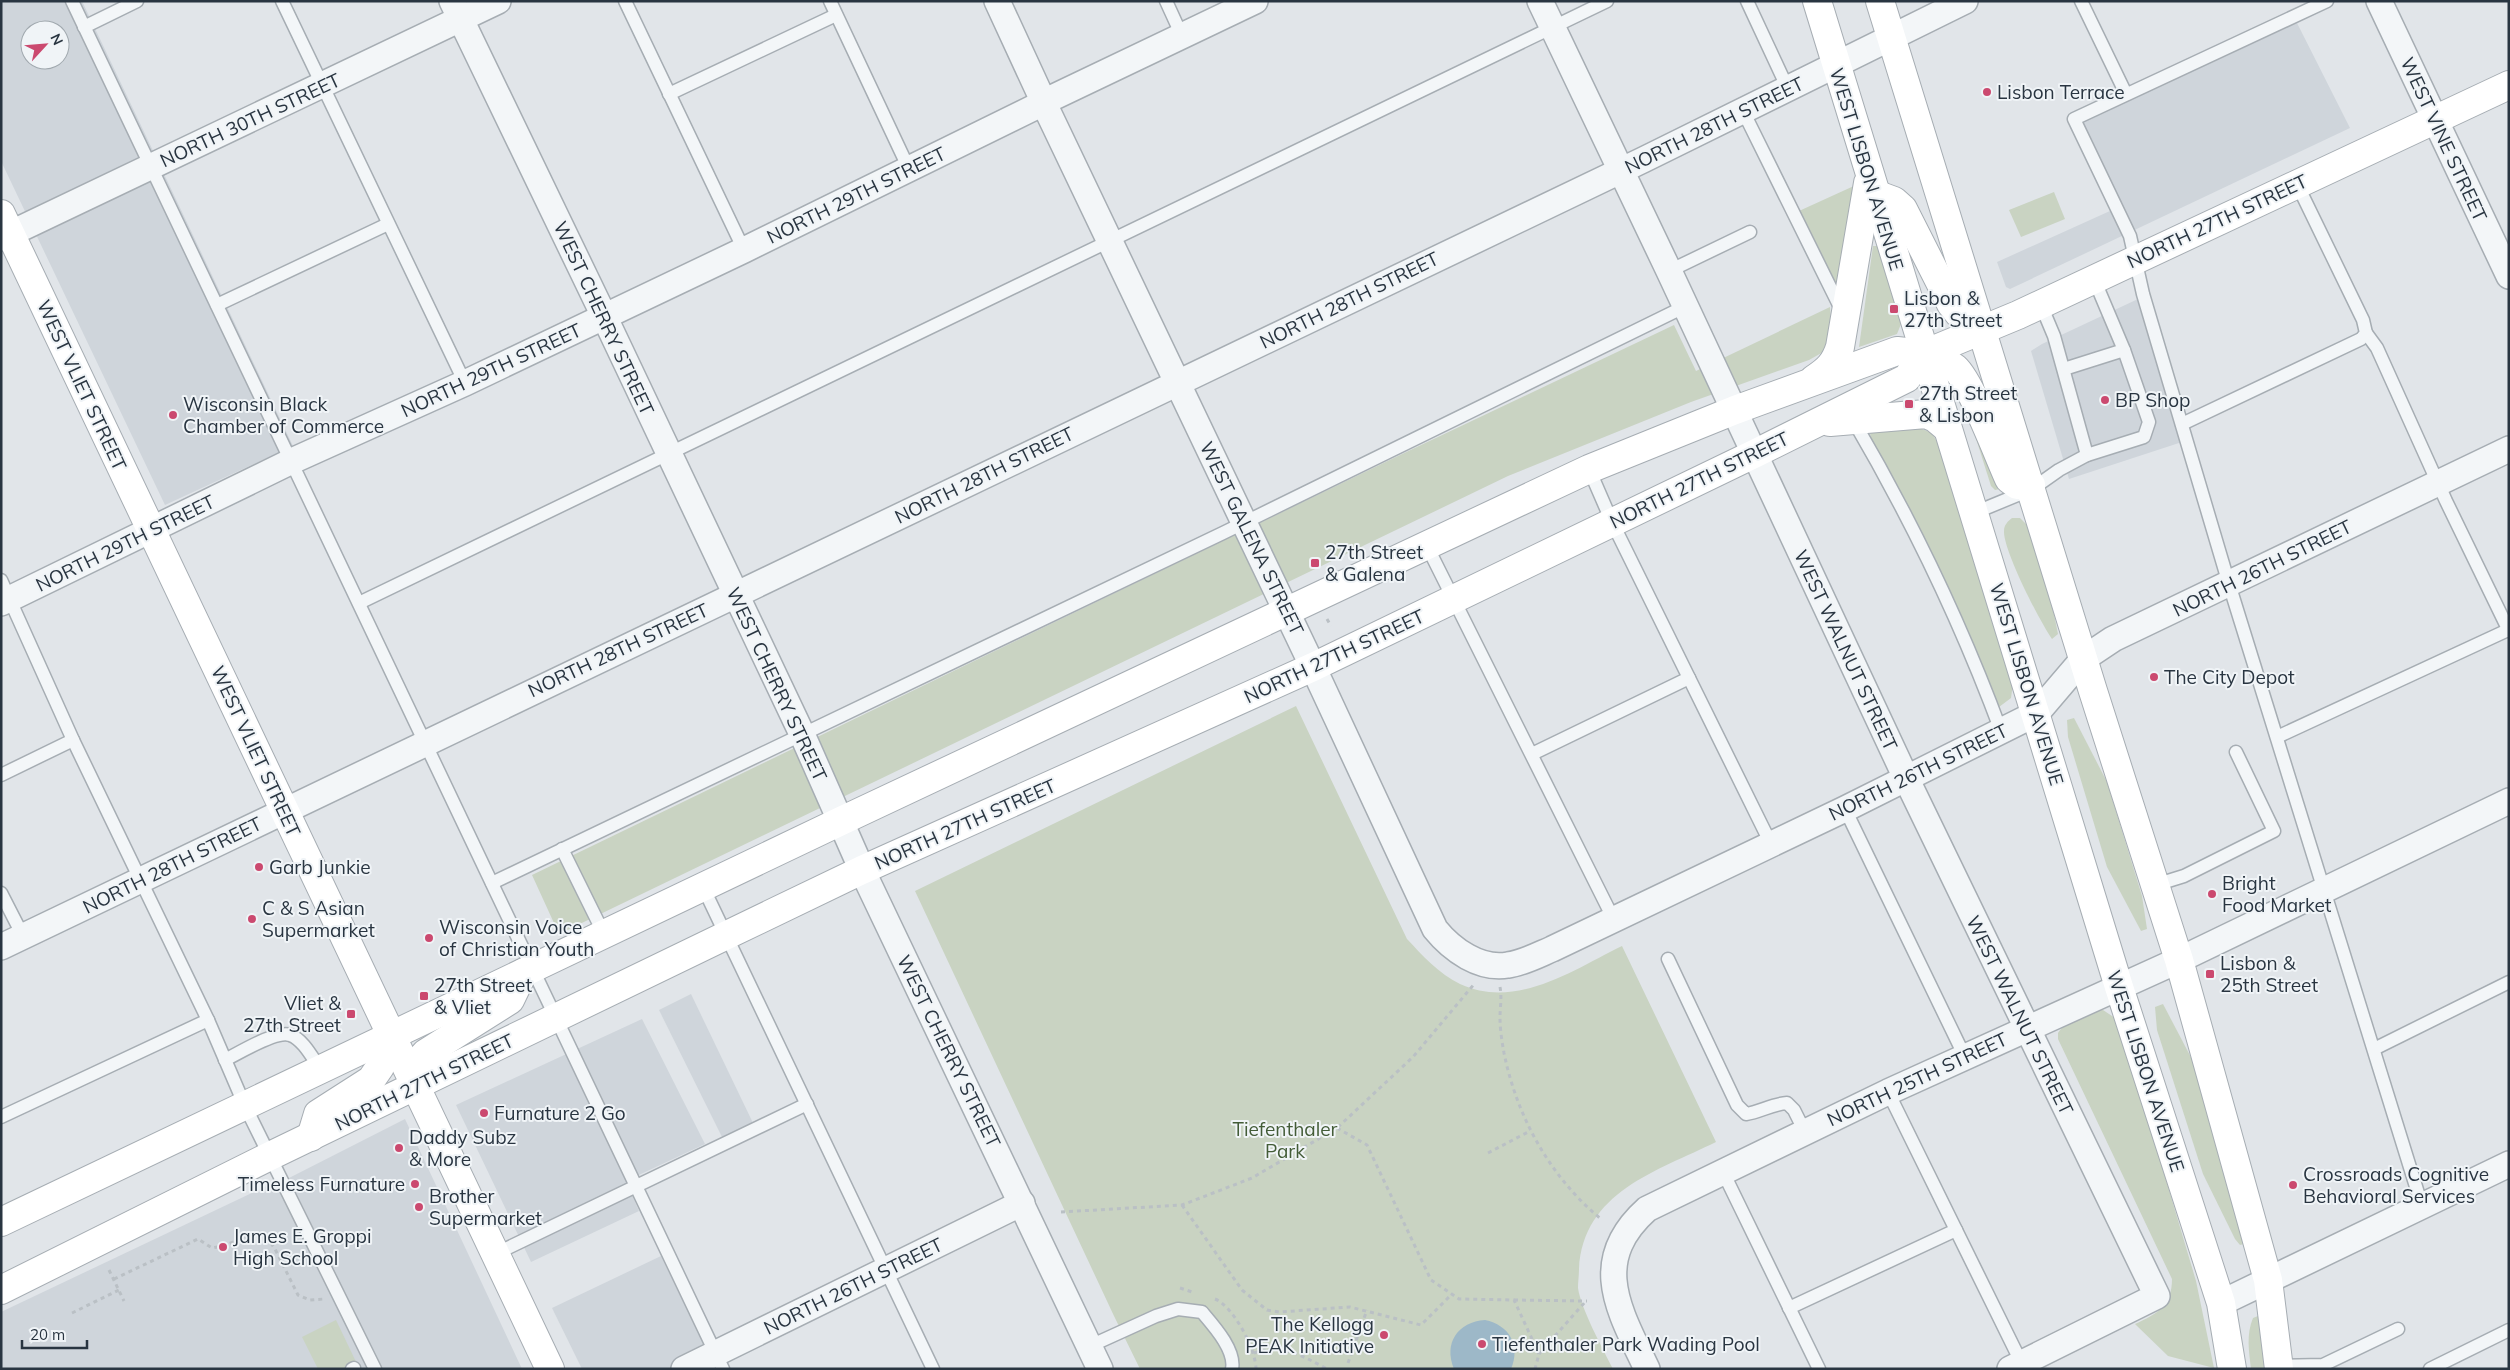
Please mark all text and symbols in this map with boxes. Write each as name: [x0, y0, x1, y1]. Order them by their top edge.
north arrow: [20, 20, 70, 70]
text: N: [46, 31, 67, 48]
street label: WEST VINE STREET: [2395, 53, 2493, 225]
street label: WEST LISBON AVENUE: [1825, 65, 1909, 273]
street label: NORTH 30TH STREET: [156, 67, 344, 172]
street label: NORTH 28TH STREET: [1621, 71, 1808, 179]
place label: Lisbon Terrace: [1997, 80, 2125, 104]
marker: Lisbon Terrace: [1981, 86, 1993, 98]
street label: NORTH 29TH STREET: [763, 141, 950, 249]
street label: NORTH 27TH STREET: [2123, 168, 2311, 273]
street label: WEST CHERRY STREET: [548, 217, 660, 419]
street label: NORTH 28TH STREET: [1256, 246, 1443, 354]
place label: Lisbon & 27th Street: [1904, 286, 2002, 332]
street label: WEST VLIET STREET: [32, 296, 132, 475]
marker: Lisbon & 27th Street: [1888, 303, 1900, 315]
street label: NORTH 29TH STREET: [397, 317, 585, 422]
place label: 27th Street & Lisbon: [1919, 381, 2017, 427]
place label: BP Shop: [2115, 388, 2190, 412]
place label: Wisconsin Black Chamber of Commerce: [183, 392, 384, 438]
marker: BP Shop: [2099, 394, 2111, 406]
marker: 27th Street & Lisbon: [1903, 398, 1915, 410]
marker: Wisconsin Black Chamber of Commerce: [167, 409, 179, 421]
street label: NORTH 28TH STREET: [891, 421, 1078, 529]
street label: NORTH 27TH STREET: [1606, 426, 1793, 534]
street label: WEST GALENA STREET: [1195, 437, 1310, 639]
street label: NORTH 29TH STREET: [32, 489, 219, 597]
street label: NORTH 26TH STREET: [2169, 514, 2356, 622]
place label: 27th Street & Galena: [1325, 540, 1423, 586]
street label: WEST WALNUT STREET: [1789, 546, 1903, 755]
marker: 27th Street & Galena: [1309, 557, 1321, 569]
street label: WEST LISBON AVENUE: [1985, 580, 2069, 788]
street label: WEST CHERRY STREET: [721, 583, 833, 785]
street label: NORTH 28TH STREET: [524, 597, 712, 702]
street label: NORTH 27TH STREET: [1240, 603, 1428, 708]
street label: WEST VLIET STREET: [206, 662, 306, 841]
place label: The City Depot: [2164, 665, 2295, 689]
marker: The City Depot: [2148, 671, 2160, 683]
street label: NORTH 26TH STREET: [1825, 718, 2012, 826]
street label: NORTH 27TH STREET: [871, 773, 1060, 875]
street label: NORTH 28TH STREET: [79, 811, 266, 919]
place label: Garb Junkie: [269, 855, 371, 879]
marker: Garb Junkie: [253, 861, 265, 873]
place label: Bright Food Market: [2222, 871, 2332, 917]
marker: Bright Food Market: [2206, 888, 2218, 900]
place label: C & S Asian Supermarket: [262, 896, 375, 942]
street label: WEST WALNUT STREET: [1961, 911, 2079, 1119]
marker: C & S Asian Supermarket: [246, 913, 258, 925]
place label: Wisconsin Voice of Christian Youth: [439, 915, 594, 961]
marker: Wisconsin Voice of Christian Youth: [423, 932, 435, 944]
street label: WEST CHERRY STREET: [892, 951, 1006, 1152]
place label: Lisbon & 25th Street: [2220, 951, 2318, 997]
street label: WEST LISBON AVENUE: [2102, 967, 2190, 1175]
marker: Lisbon & 25th Street: [2204, 968, 2216, 980]
place label: 27th Street & Vliet: [434, 973, 532, 1019]
marker: 27th Street & Vliet: [418, 990, 430, 1002]
place label: Vliet & 27th Street: [243, 991, 342, 1037]
marker: Vliet & 27th Street: [345, 1008, 357, 1020]
street label: NORTH 25TH STREET: [1823, 1026, 2011, 1131]
street label: NORTH 27TH STREET: [331, 1028, 518, 1136]
place label: Furnature 2 Go: [494, 1101, 626, 1125]
marker: Furnature 2 Go: [478, 1107, 490, 1119]
park label: Tiefenthaler Park: [1233, 1117, 1338, 1163]
place label: Daddy Subz & More: [409, 1125, 517, 1171]
marker: Daddy Subz & More: [393, 1142, 405, 1154]
place label: Crossroads Cognitive Behavioral Services: [2303, 1162, 2489, 1208]
place label: Timeless Furnature: [238, 1172, 405, 1196]
marker: Timeless Furnature: [409, 1178, 421, 1190]
marker: Crossroads Cognitive Behavioral Services: [2287, 1179, 2299, 1191]
place label: Brother Supermarket: [429, 1184, 542, 1230]
marker: Brother Supermarket: [413, 1201, 425, 1213]
place label: James E. Groppi High School: [233, 1224, 372, 1270]
street label: NORTH 26TH STREET: [760, 1232, 947, 1340]
marker: James E. Groppi High School: [217, 1241, 229, 1253]
place label: The Kellogg PEAK Initiative: [1245, 1312, 1374, 1358]
scale bar: [22, 1318, 88, 1350]
text: 20 m: [30, 1325, 65, 1344]
marker: The Kellogg PEAK Initiative: [1378, 1329, 1390, 1341]
place label: Tiefenthaler Park Wading Pool: [1492, 1332, 1760, 1356]
marker: Tiefenthaler Park Wading Pool: [1476, 1338, 1488, 1350]

